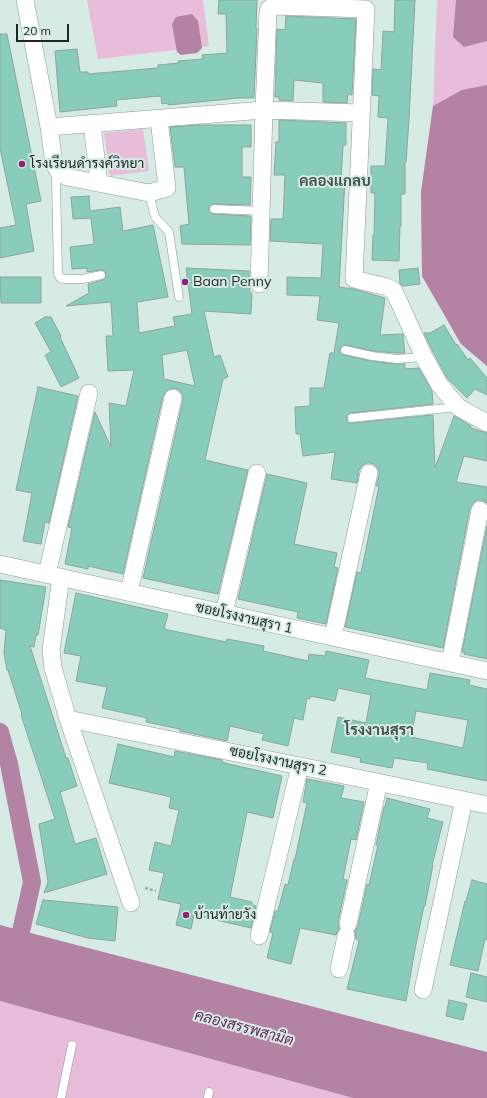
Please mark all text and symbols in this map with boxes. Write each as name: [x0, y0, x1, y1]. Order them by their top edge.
scale bar: [18, 16, 71, 42]
text: 20 m: [23, 23, 51, 38]
place label: โรงเรียนดำรงค์วิทยา: [30, 156, 144, 172]
marker: โรงเรียนดำรงค์วิทยา: [17, 159, 27, 169]
district label: คลองแกลบ: [299, 172, 371, 190]
place label: Baan Penny: [193, 274, 271, 290]
marker: Baan Penny: [180, 277, 190, 287]
street label: ซอยโรงงานสุรา 1: [194, 599, 294, 637]
district label: โรงงานสุรา: [344, 721, 414, 739]
street label: ซอยโรงงานสุรา 2: [228, 742, 328, 780]
place label: บ้านท้ายวัง: [194, 907, 256, 923]
marker: บ้านท้ายวัง: [181, 910, 191, 920]
water label: คลองสรรพสามิต: [193, 1006, 295, 1050]

